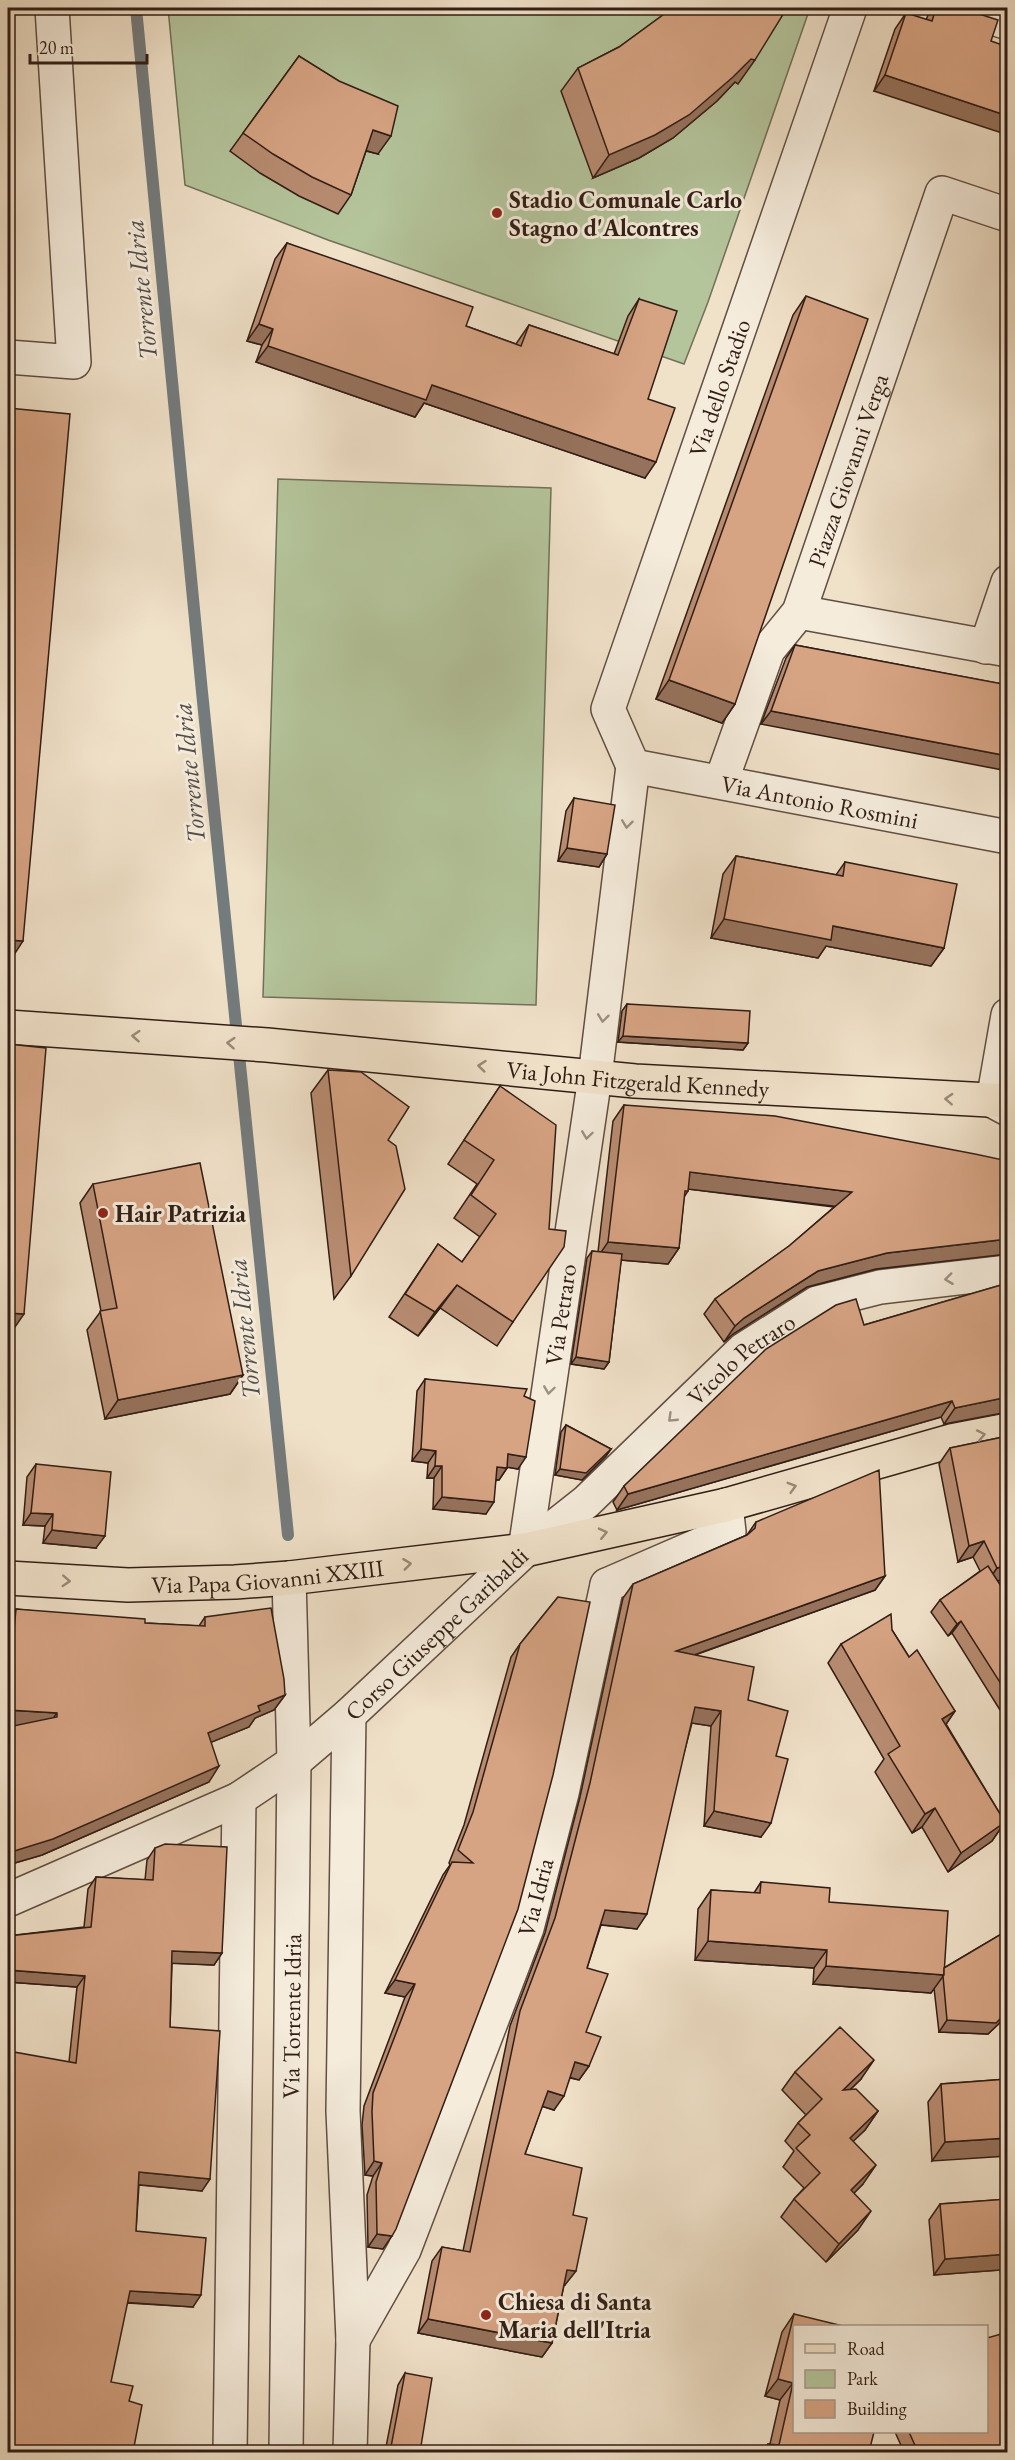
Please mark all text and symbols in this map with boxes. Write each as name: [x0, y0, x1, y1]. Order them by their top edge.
scale bar: [30, 27, 147, 65]
text: 20 m: [39, 36, 74, 59]
place label: Stadio Comunale Carlo Stagno d'Alcontres: [509, 184, 742, 244]
marker: Stadio Comunale Carlo Stagno d'Alcontres: [490, 206, 504, 220]
water label: Torrente Idria: [117, 218, 165, 362]
street label: Via dello Stadio: [681, 315, 757, 461]
street label: Piazza Giovanni Verga: [800, 369, 895, 571]
water label: Torrente Idria: [165, 701, 213, 845]
street label: Via Antonio Rosmini: [719, 768, 921, 835]
one-way arrow: [621, 820, 633, 829]
one-way arrow: [598, 1013, 610, 1022]
one-way arrow: [132, 1030, 141, 1043]
one-way arrow: [226, 1036, 235, 1049]
street label: Via John Fitzgerald Kennedy: [505, 1053, 770, 1104]
one-way arrow: [478, 1060, 487, 1073]
one-way arrow: [945, 1092, 954, 1105]
one-way arrow: [581, 1130, 593, 1139]
place label: Hair Patrizia: [115, 1198, 246, 1229]
marker: Hair Patrizia: [96, 1206, 110, 1220]
water label: Torrente Idria: [220, 1257, 268, 1401]
street label: Via Petraro: [537, 1262, 583, 1368]
one-way arrow: [945, 1272, 954, 1284]
street label: Vicolo Petraro: [680, 1305, 801, 1412]
one-way arrow: [544, 1385, 556, 1395]
one-way arrow: [669, 1411, 680, 1422]
one-way arrow: [975, 1429, 985, 1442]
one-way arrow: [787, 1482, 797, 1494]
one-way arrow: [598, 1527, 608, 1540]
street label: Corso Giuseppe Garibaldi: [338, 1540, 534, 1727]
street label: Via Papa Giovanni XXIII: [151, 1551, 385, 1600]
one-way arrow: [402, 1559, 411, 1571]
one-way arrow: [61, 1575, 70, 1588]
street label: Via Idria: [510, 1854, 560, 1941]
street label: Via Torrente Idria: [275, 1933, 308, 2099]
place label: Chiesa di Santa Maria dell'Itria: [498, 2286, 652, 2345]
marker: Chiesa di Santa Maria dell'Itria: [479, 2308, 493, 2322]
legend: [793, 2325, 988, 2433]
text: Road: [847, 2337, 886, 2360]
text: Park: [847, 2367, 878, 2390]
text: Building: [847, 2397, 907, 2420]

